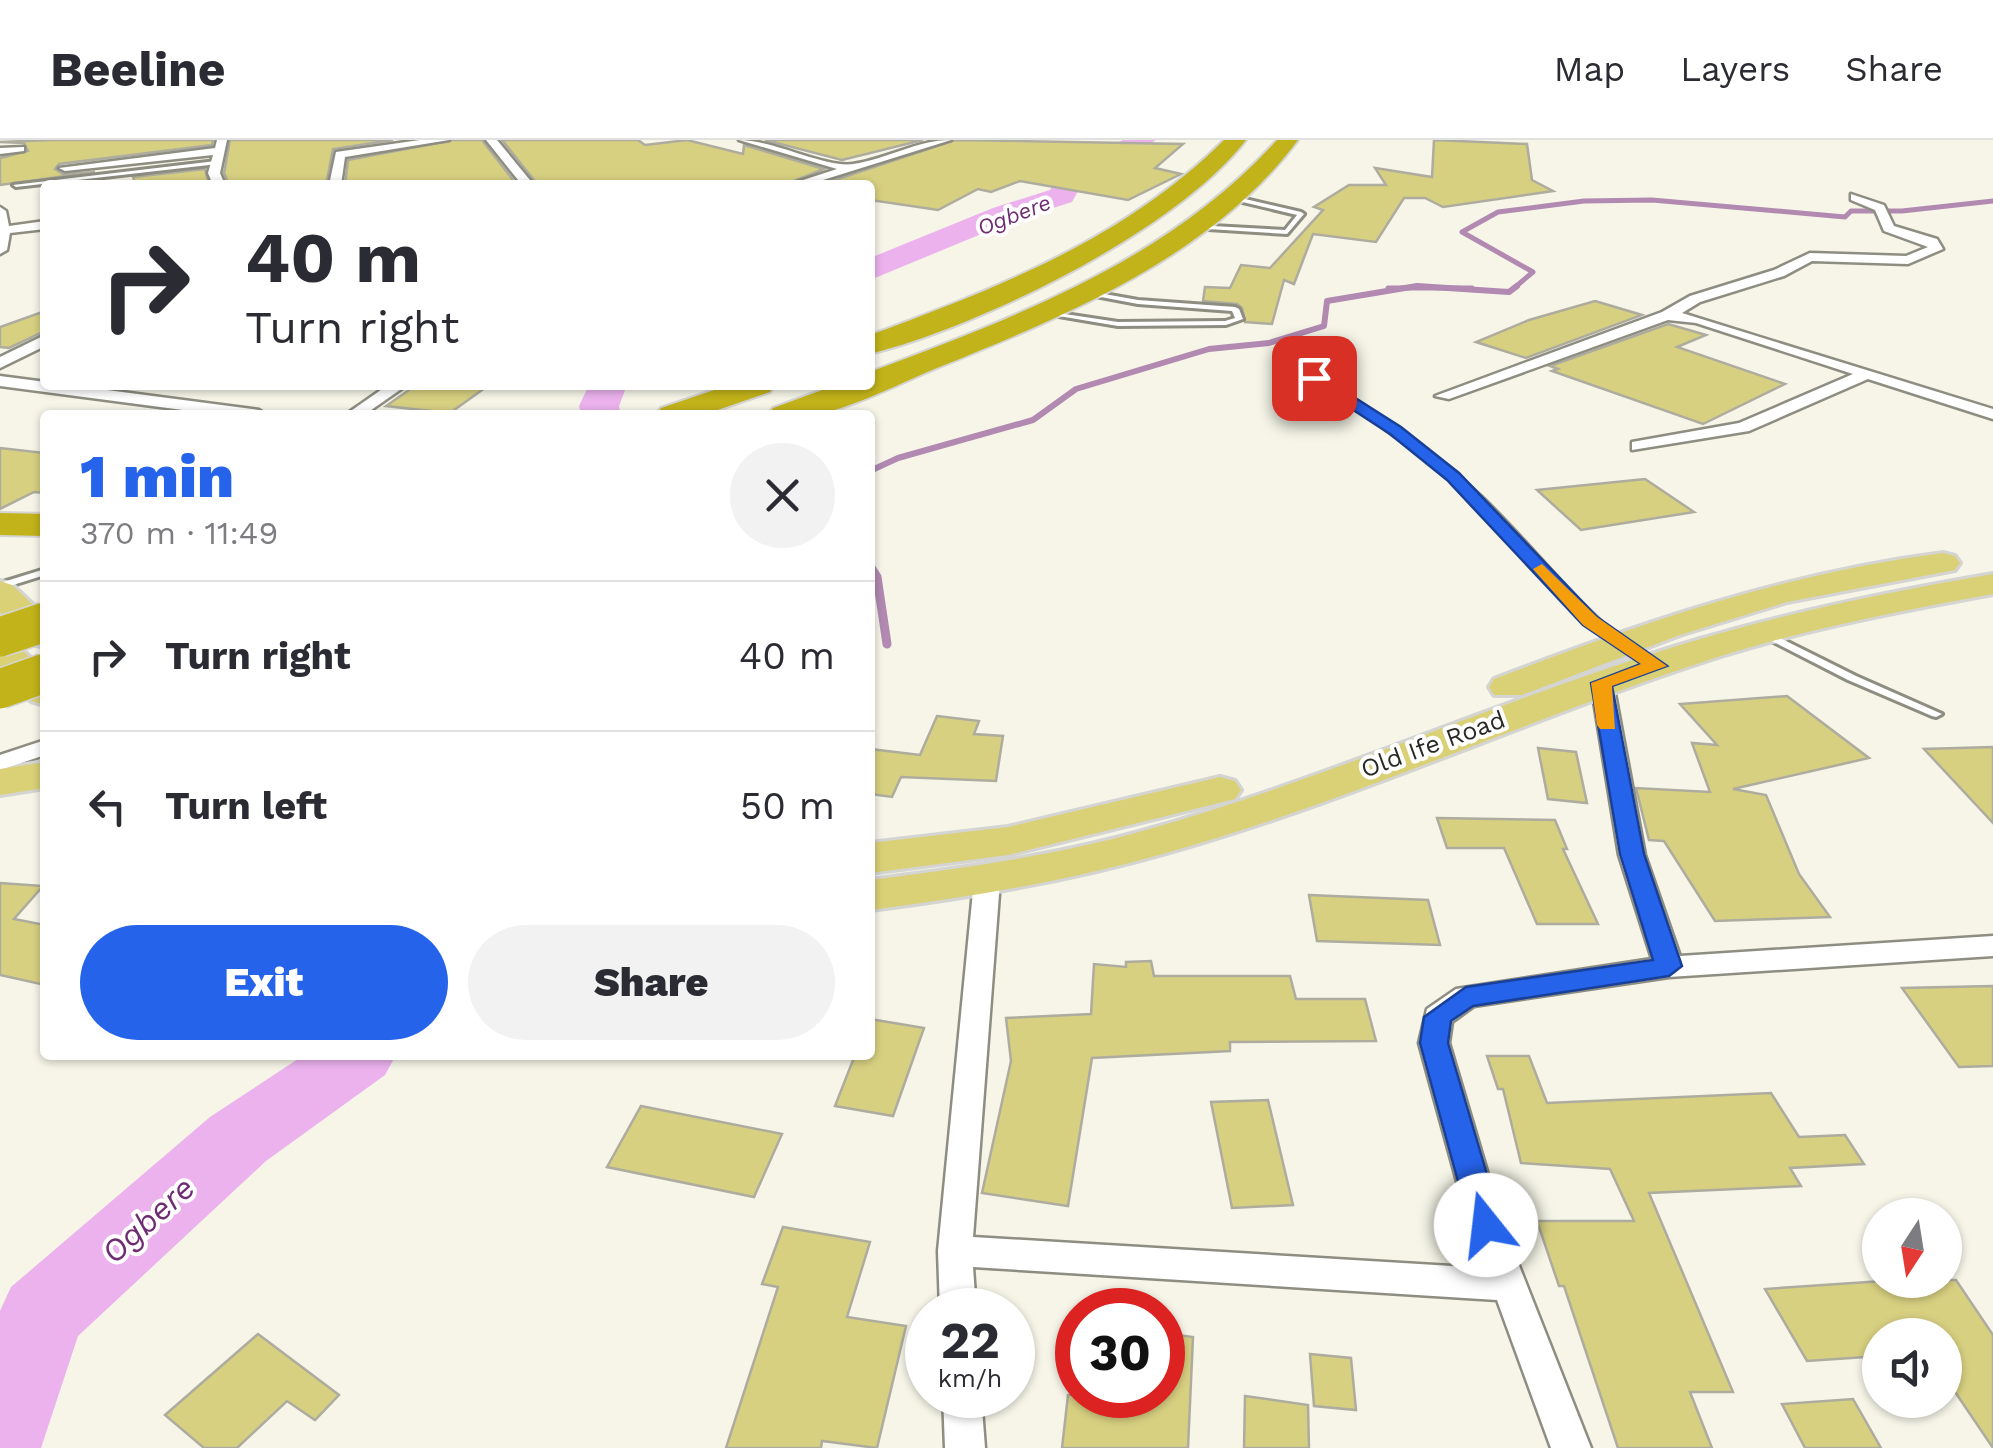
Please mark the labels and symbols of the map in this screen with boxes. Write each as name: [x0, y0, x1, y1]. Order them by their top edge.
water label: Ogbere: [974, 190, 1054, 240]
pin: [1272, 336, 1357, 421]
street label: Old Ife Road: [1357, 704, 1509, 784]
water label: Ogbere: [94, 1169, 202, 1271]
position arrow: [1434, 1173, 1538, 1277]
north arrow: [1862, 1198, 1962, 1298]
speed limit sign: 30: [1055, 1288, 1185, 1418]

